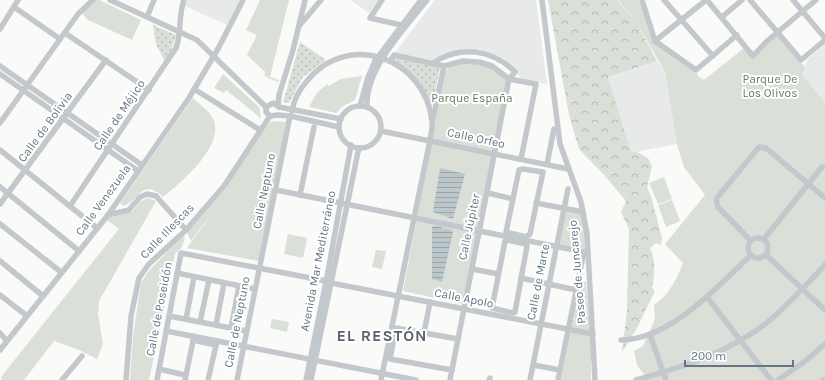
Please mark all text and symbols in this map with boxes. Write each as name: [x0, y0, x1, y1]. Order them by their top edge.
park label: Parque De Los Olivos: [743, 72, 797, 100]
street label: Calle de Méjico: [90, 77, 148, 153]
street label: Calle de Bolivia: [15, 89, 75, 165]
park label: Parque España: [431, 91, 513, 105]
street label: Calle Orfeo: [446, 125, 506, 151]
street label: Calle Neptuno: [250, 152, 278, 230]
street label: Calle Venezuela: [72, 162, 134, 238]
street label: Avenida Mar Mediterráneo: [297, 189, 339, 333]
street label: Calle Júpiter: [455, 192, 483, 261]
street label: Calle Illescas: [137, 200, 197, 262]
street label: Paseo de Juncarejo: [565, 219, 589, 325]
street label: Calle de Marte: [524, 243, 552, 321]
street label: Calle de Poseidón: [143, 261, 175, 357]
street label: Calle de Neptuno: [221, 275, 253, 369]
street label: Calle Apolo: [433, 285, 495, 311]
district label: EL RESTÓN: [336, 326, 428, 345]
scale bar: [685, 342, 793, 368]
text: 200 m: [691, 349, 726, 363]

